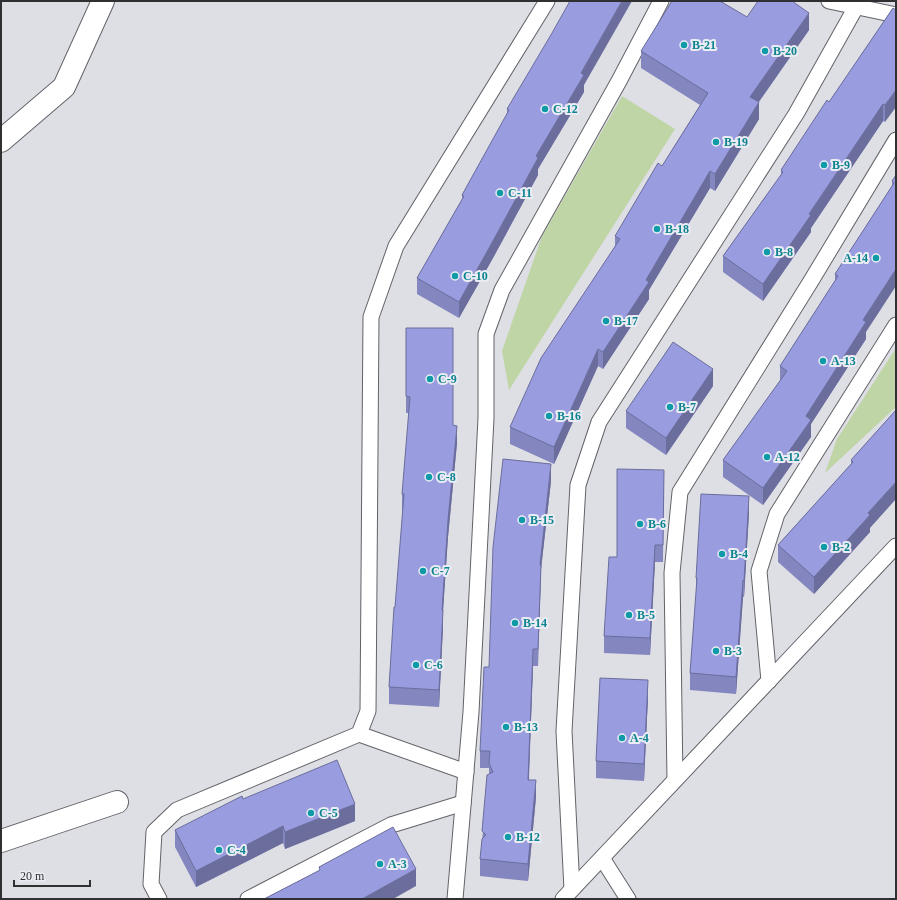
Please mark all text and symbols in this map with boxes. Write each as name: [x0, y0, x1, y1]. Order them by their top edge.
place label: B-21: [692, 38, 716, 52]
marker: B-21: [679, 40, 689, 50]
place label: B-20: [773, 44, 797, 58]
marker: B-20: [760, 46, 770, 56]
place label: C-12: [553, 102, 578, 116]
marker: C-12: [540, 104, 550, 114]
place label: B-19: [724, 135, 748, 149]
marker: B-19: [711, 137, 721, 147]
place label: B-9: [832, 158, 850, 172]
marker: B-9: [819, 160, 829, 170]
place label: C-11: [508, 186, 532, 200]
marker: C-11: [495, 188, 505, 198]
place label: B-18: [665, 222, 689, 236]
marker: B-18: [652, 224, 662, 234]
place label: B-8: [775, 245, 793, 259]
marker: B-8: [762, 247, 772, 257]
place label: A-14: [843, 251, 868, 265]
marker: A-14: [871, 253, 881, 263]
place label: C-10: [463, 269, 488, 283]
marker: C-10: [450, 271, 460, 281]
place label: B-17: [614, 314, 638, 328]
marker: B-17: [601, 316, 611, 326]
place label: A-13: [831, 354, 856, 368]
marker: A-13: [818, 356, 828, 366]
place label: C-9: [438, 372, 457, 386]
marker: C-9: [425, 374, 435, 384]
place label: B-7: [678, 400, 696, 414]
marker: B-7: [665, 402, 675, 412]
place label: B-16: [557, 409, 581, 423]
marker: B-16: [544, 411, 554, 421]
place label: A-12: [775, 450, 800, 464]
marker: A-12: [762, 452, 772, 462]
place label: C-8: [437, 470, 456, 484]
marker: C-8: [424, 472, 434, 482]
place label: B-15: [530, 513, 554, 527]
marker: B-15: [517, 515, 527, 525]
place label: B-6: [648, 517, 666, 531]
marker: B-6: [635, 519, 645, 529]
place label: B-2: [832, 540, 850, 554]
marker: B-2: [819, 542, 829, 552]
place label: B-4: [730, 547, 748, 561]
marker: B-4: [717, 549, 727, 559]
place label: C-7: [431, 564, 450, 578]
marker: C-7: [418, 566, 428, 576]
place label: B-5: [637, 608, 655, 622]
marker: B-5: [624, 610, 634, 620]
place label: B-14: [523, 616, 547, 630]
marker: B-14: [510, 618, 520, 628]
place label: B-3: [724, 644, 742, 658]
marker: B-3: [711, 646, 721, 656]
place label: C-6: [424, 658, 443, 672]
marker: C-6: [411, 660, 421, 670]
place label: B-13: [514, 720, 538, 734]
marker: B-13: [501, 722, 511, 732]
place label: A-4: [630, 731, 649, 745]
marker: A-4: [617, 733, 627, 743]
place label: C-5: [319, 806, 338, 820]
marker: C-5: [306, 808, 316, 818]
place label: B-12: [516, 830, 540, 844]
marker: B-12: [503, 832, 513, 842]
place label: C-4: [227, 843, 246, 857]
marker: C-4: [214, 845, 224, 855]
place label: A-3: [388, 857, 407, 871]
marker: A-3: [375, 859, 385, 869]
scale bar: [14, 862, 90, 888]
text: 20 m: [20, 869, 45, 883]

